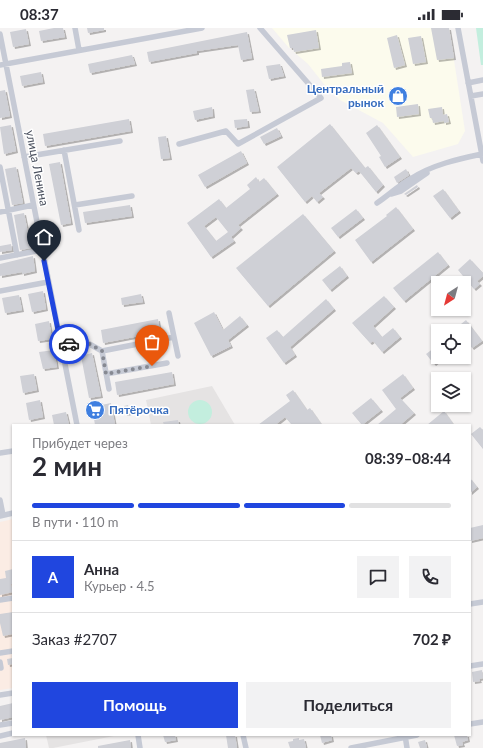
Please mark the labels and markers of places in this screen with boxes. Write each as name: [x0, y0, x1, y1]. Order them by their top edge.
place label: Центральный рынок: [307, 81, 384, 110]
shop icon: Центральный рынок: [387, 85, 409, 107]
pin: [27, 220, 61, 261]
pin: [135, 325, 169, 366]
supermarket icon: Пятёрочка: [84, 399, 106, 421]
place label: Пятёрочка: [109, 402, 169, 417]

